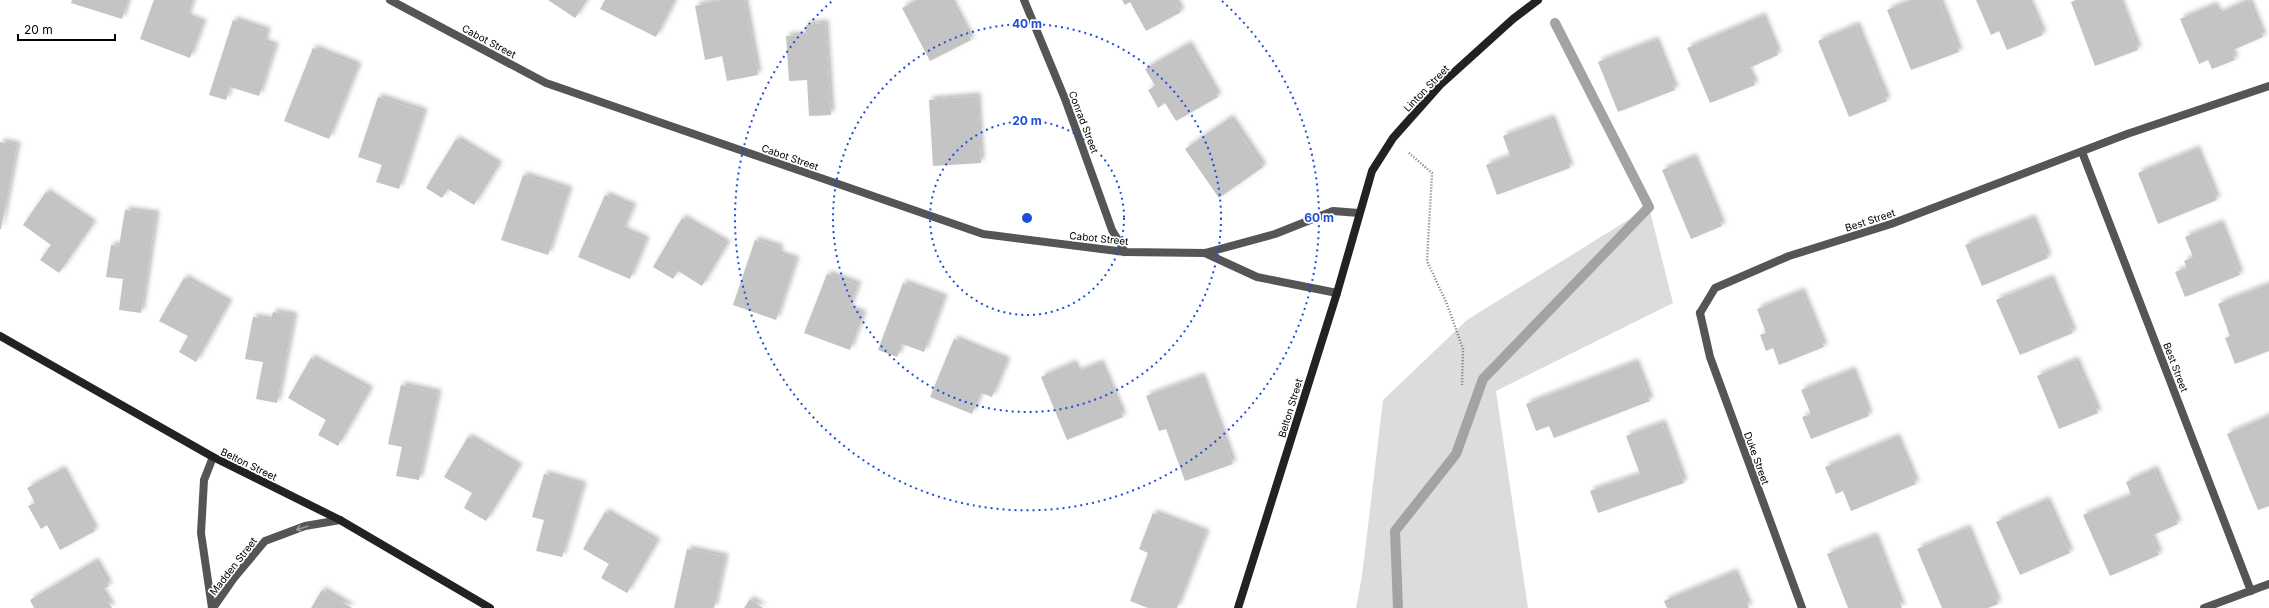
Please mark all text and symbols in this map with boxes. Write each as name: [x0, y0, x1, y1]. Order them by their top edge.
scale bar: [18, 16, 115, 42]
text: 40 m: [1012, 16, 1042, 31]
text: 20 m: [24, 22, 53, 37]
street label: Cabot Street: [460, 22, 519, 61]
street label: Linton Street: [1401, 62, 1452, 114]
street label: Conrad Street: [1067, 89, 1102, 156]
text: 20 m: [1012, 113, 1042, 128]
street label: Cabot Street: [760, 142, 821, 173]
street label: Best Street: [1843, 206, 1897, 234]
text: 60 m: [1304, 210, 1334, 225]
centre of rings: [1020, 211, 1034, 225]
street label: Cabot Street: [1069, 229, 1130, 247]
street label: Best Street: [2161, 341, 2191, 394]
street label: Belton Street: [1275, 376, 1305, 439]
street label: Duke Street: [1742, 430, 1772, 487]
street label: Belton Street: [219, 445, 280, 483]
one-way arrow: [295, 525, 308, 532]
street label: Madden Street: [207, 534, 260, 597]

